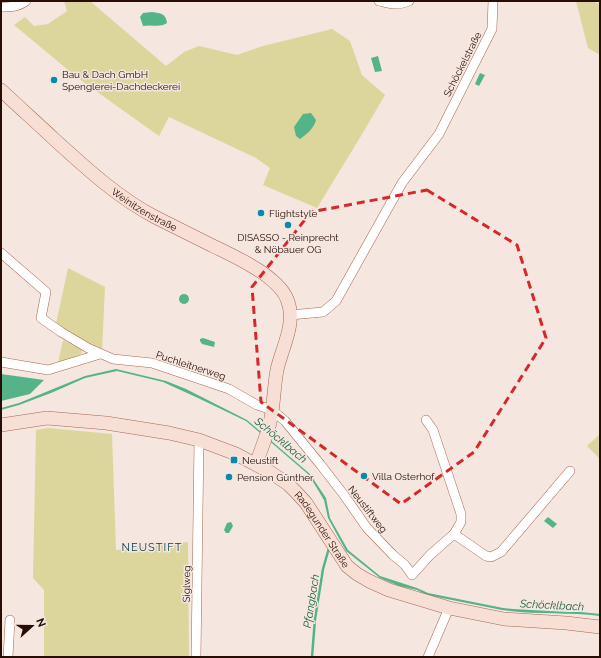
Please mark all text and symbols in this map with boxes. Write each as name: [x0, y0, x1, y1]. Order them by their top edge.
street label: Schöckelstraße: [441, 30, 484, 98]
place label: Bau & Dach GmbH Spenglerei-Dachdeckerei: [62, 69, 180, 92]
marker: Bau & Dach GmbH Spenglerei-Dachdeckerei: [49, 75, 59, 85]
street label: Weinitzenstraße: [109, 186, 179, 233]
marker: Flightstyle: [256, 208, 266, 218]
place label: Flightstyle: [269, 208, 317, 219]
marker: DISASSO - Reinprecht & Nöbauer OG: [283, 220, 293, 230]
place label: DISASSO - Reinprecht & Nöbauer OG: [237, 232, 339, 255]
street label: Puchleitnerweg: [155, 349, 227, 382]
water label: Schöcklbach: [251, 414, 309, 466]
marker: Neustift: [229, 455, 239, 465]
place label: Neustift: [242, 455, 279, 466]
marker: Villa Osterhof: [359, 471, 369, 481]
place label: Villa Osterhof: [372, 471, 435, 482]
marker: Pension Günther: [224, 472, 234, 482]
place label: Pension Günther: [237, 472, 314, 483]
street label: Neustiftweg: [346, 484, 389, 535]
street label: Radegunder Straße: [292, 489, 352, 570]
district label: NEUSTIFT: [122, 541, 182, 554]
street label: Siglweg: [181, 565, 192, 603]
water label: Pfangbach: [301, 573, 322, 629]
water label: Schöcklbach: [519, 597, 584, 614]
north arrow: [12, 606, 52, 646]
text: N: [33, 616, 48, 629]

